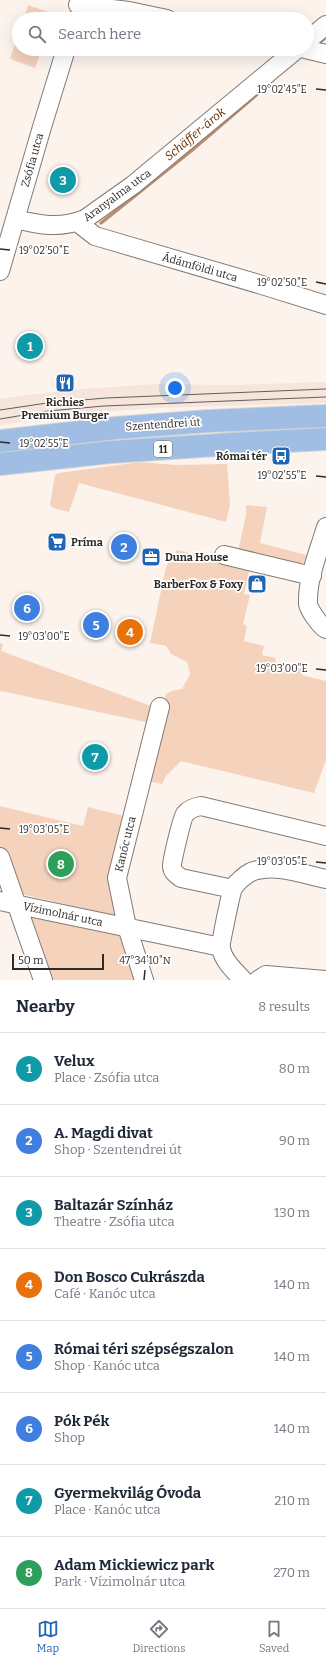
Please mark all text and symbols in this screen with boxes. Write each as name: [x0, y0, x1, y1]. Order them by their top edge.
search box: [12, 12, 314, 56]
icon: search: [26, 23, 48, 45]
text: Search here: [58, 25, 141, 43]
text: 19°02'45"E: [257, 84, 307, 96]
water label: Schäffer-árok: [162, 104, 228, 163]
street label: Zsófia utca: [19, 132, 46, 189]
pin: 3: [50, 165, 76, 195]
street label: Aranyalma utca: [81, 167, 154, 224]
text: 19°02'50"E: [19, 245, 69, 257]
street label: Ádámföldi utca: [161, 250, 239, 284]
text: 19°02'50"E: [257, 277, 307, 289]
pin: 1: [17, 331, 43, 361]
restaurant icon: Richies Premium Burger: [54, 372, 76, 394]
your location: [165, 378, 185, 398]
place label: Richies Premium Burger: [21, 396, 110, 422]
street label: Szentendrei út: [125, 415, 201, 434]
text: 19°02'55"E: [19, 438, 69, 450]
road number: 11: [154, 441, 172, 457]
bus stop icon: Római tér: [270, 445, 292, 467]
place label: Római tér: [216, 450, 268, 463]
text: 19°02'55"E: [257, 470, 307, 482]
supermarket icon: Príma: [46, 531, 68, 553]
pin: 2: [111, 532, 137, 562]
place label: Príma: [71, 536, 104, 549]
office icon: Duna House: [140, 546, 162, 568]
place label: Duna House: [165, 551, 228, 564]
shop icon: BarberFox & Foxy: [246, 573, 268, 595]
place label: BarberFox & Foxy: [154, 578, 244, 591]
pin: 6: [14, 593, 40, 623]
pin: 5: [83, 610, 109, 640]
pin: 4: [117, 617, 143, 647]
text: 19°03'00"E: [18, 631, 70, 643]
text: 19°03'00"E: [256, 663, 308, 675]
pin: 7: [82, 742, 108, 772]
street label: Kanóc utca: [112, 815, 139, 873]
text: 19°03'05"E: [19, 824, 69, 836]
pin: 8: [48, 849, 74, 879]
text: 19°03'05"E: [257, 856, 307, 868]
street label: Vízimolnár utca: [22, 900, 104, 929]
scale bar: [12, 952, 104, 971]
text: 50 m: [18, 954, 44, 967]
text: 47°34'10"N: [119, 955, 171, 967]
text: Nearby: [16, 996, 75, 1017]
text: 8 results: [258, 999, 310, 1014]
text: Velux: [54, 1052, 95, 1070]
text: 1: [26, 1061, 32, 1076]
text: 80 m: [279, 1061, 310, 1076]
text: Place · Zsófia utca: [54, 1070, 159, 1085]
text: A. Magdi divat: [54, 1124, 153, 1142]
text: 2: [25, 1133, 33, 1148]
text: 90 m: [279, 1133, 310, 1148]
text: Shop · Szentendrei út: [54, 1142, 182, 1157]
text: Baltazár Színház: [54, 1196, 173, 1214]
text: 3: [25, 1205, 33, 1220]
text: 130 m: [274, 1205, 310, 1220]
text: Theatre · Zsófia utca: [54, 1214, 175, 1229]
text: Don Bosco Cukrászda: [54, 1268, 205, 1286]
text: 4: [25, 1277, 33, 1292]
text: 140 m: [274, 1277, 310, 1292]
text: Café · Kanóc utca: [54, 1286, 156, 1301]
text: Római téri szépségszalon: [54, 1340, 234, 1358]
text: 5: [25, 1349, 33, 1364]
text: 140 m: [274, 1349, 310, 1364]
text: Shop · Kanóc utca: [54, 1358, 160, 1373]
text: Pók Pék: [54, 1412, 109, 1430]
text: 6: [25, 1421, 33, 1436]
text: 140 m: [274, 1421, 310, 1436]
text: Shop: [54, 1430, 85, 1445]
text: Gyermekvilág Óvoda: [54, 1484, 201, 1502]
text: 7: [26, 1493, 33, 1508]
text: 210 m: [274, 1493, 310, 1508]
text: Place · Kanóc utca: [54, 1502, 161, 1517]
text: Adam Mickiewicz park: [54, 1556, 214, 1574]
text: 8: [25, 1565, 33, 1580]
text: 270 m: [273, 1565, 310, 1580]
text: Park · Vízimolnár utca: [54, 1574, 185, 1589]
tab: Map: [37, 1618, 59, 1655]
tab: Directions: [133, 1618, 185, 1655]
tab: Saved: [259, 1618, 289, 1655]

